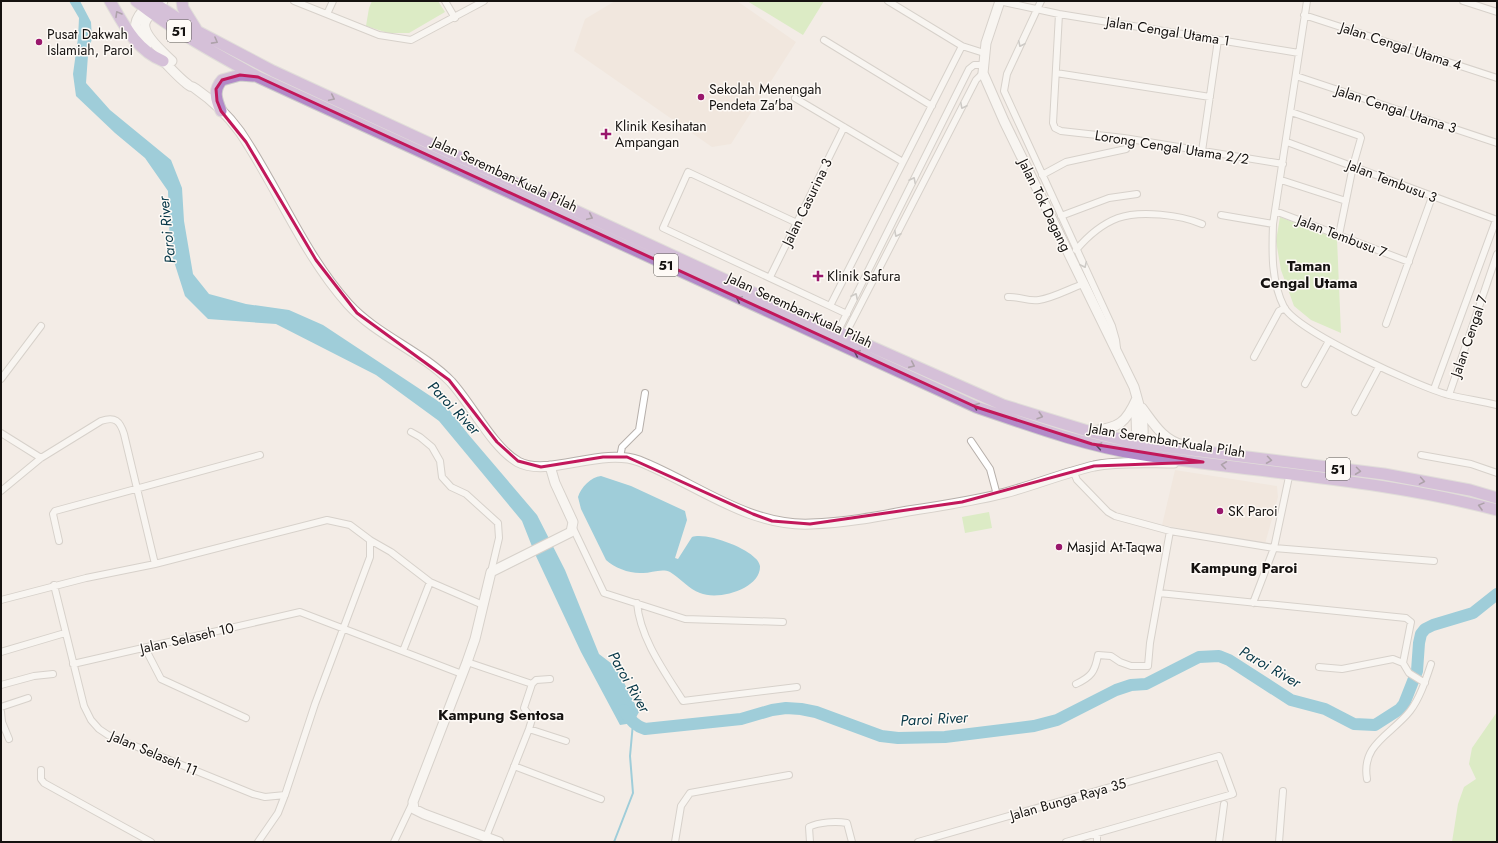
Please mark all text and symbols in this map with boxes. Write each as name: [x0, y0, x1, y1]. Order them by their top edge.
one-way arrow: [115, 11, 122, 18]
street label: Jalan Cengal Utama 1: [1103, 11, 1231, 51]
street label: Jalan Cengal Utama 4: [1336, 16, 1464, 75]
road number: 51: [167, 20, 191, 42]
place label: Pusat Dakwah Islamiah, Paroi: [47, 24, 133, 60]
one-way arrow: [211, 36, 218, 44]
marker: Pusat Dakwah Islamiah, Paroi: [34, 37, 44, 47]
one-way arrow: [1018, 40, 1026, 47]
place label: Sekolah Menengah Pendeta Za'ba: [709, 79, 822, 115]
street label: Jalan Cengal Utama 3: [1331, 79, 1459, 138]
marker: Sekolah Menengah Pendeta Za'ba: [696, 92, 706, 102]
one-way arrow: [328, 93, 335, 101]
one-way arrow: [960, 101, 967, 109]
place label: Klinik Kesihatan Ampangan: [615, 116, 707, 152]
street label: Lorong Cengal Utama 2/2: [1093, 125, 1251, 169]
marker: Klinik Kesihatan Ampangan: [600, 128, 612, 140]
street label: Jalan Seremban-Kuala Pilah: [427, 131, 581, 217]
street label: Jalan Tok Dagang: [1013, 153, 1076, 255]
street label: Jalan Casurina 3: [776, 154, 837, 251]
street label: Jalan Tembusu 3: [1342, 154, 1440, 207]
one-way arrow: [908, 177, 916, 184]
water label: Paroi River: [152, 194, 181, 265]
street label: Jalan Tembusu 7: [1292, 209, 1390, 263]
one-way arrow: [586, 212, 593, 220]
one-way arrow: [894, 230, 902, 237]
road number: 51: [654, 254, 678, 276]
district label: Taman Cengal Utama: [1260, 255, 1358, 294]
one-way arrow: [1079, 261, 1087, 268]
place label: Klinik Safura: [827, 266, 900, 286]
street label: Jalan Seremban-Kuala Pilah: [722, 267, 876, 353]
marker: Klinik Safura: [812, 270, 824, 282]
street label: Jalan Cengal 7: [1445, 292, 1493, 381]
one-way arrow: [850, 293, 858, 301]
one-way arrow: [736, 296, 743, 304]
one-way arrow: [854, 350, 862, 358]
one-way arrow: [907, 360, 915, 368]
water label: Paroi River: [423, 376, 486, 441]
one-way arrow: [972, 403, 979, 411]
one-way arrow: [1037, 411, 1044, 420]
street label: Jalan Seremban-Kuala Pilah: [1085, 417, 1247, 462]
one-way arrow: [1096, 442, 1103, 451]
one-way arrow: [1266, 455, 1272, 464]
road number: 51: [1326, 458, 1350, 480]
one-way arrow: [1220, 461, 1227, 470]
one-way arrow: [1355, 466, 1361, 475]
one-way arrow: [1419, 476, 1425, 484]
place label: SK Paroi: [1228, 501, 1278, 521]
one-way arrow: [1478, 502, 1485, 511]
marker: SK Paroi: [1215, 506, 1225, 516]
place label: Masjid At-Taqwa: [1067, 537, 1162, 557]
marker: Masjid At-Taqwa: [1054, 542, 1064, 552]
district label: Kampung Paroi: [1191, 557, 1297, 579]
street label: Jalan Selaseh 10: [136, 618, 236, 659]
water label: Paroi River: [1235, 641, 1306, 694]
water label: Paroi River: [603, 647, 656, 718]
district label: Kampung Sentosa: [438, 704, 564, 726]
water label: Paroi River: [900, 706, 969, 732]
street label: Jalan Selaseh 11: [105, 725, 201, 780]
street label: Jalan Bunga Raya 35: [1006, 773, 1129, 826]

